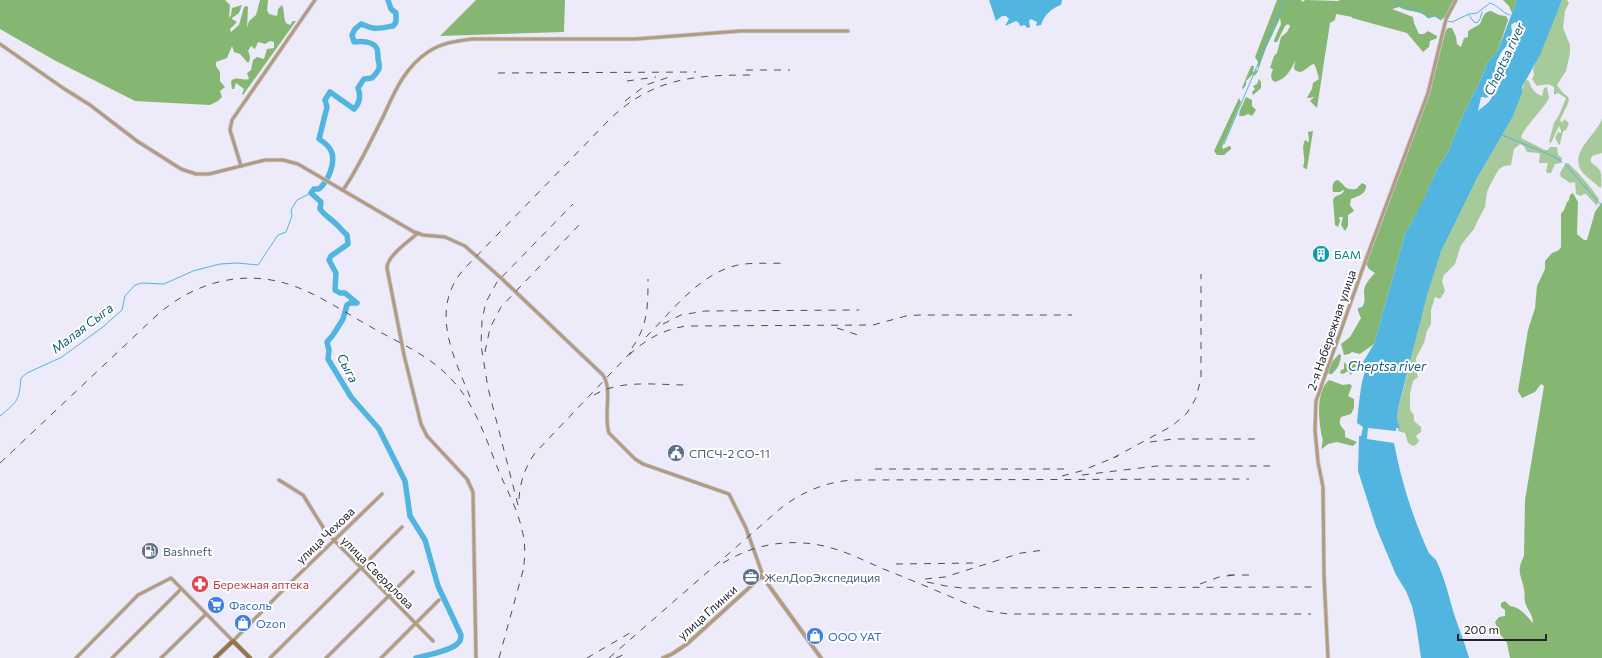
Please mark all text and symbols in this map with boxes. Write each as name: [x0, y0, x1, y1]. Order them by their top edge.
water label: Cheptsa river: [1480, 19, 1528, 98]
building icon: БАМ: [1311, 244, 1331, 264]
place label: БАМ: [1334, 247, 1361, 261]
street label: 2-я Набережная улица: [1304, 268, 1358, 392]
water label: Малая Сыга: [48, 299, 116, 356]
water label: Сыга: [334, 351, 362, 386]
water label: Cheptsa river: [1348, 358, 1427, 374]
public building icon: СПСЧ-2 СО-11: [666, 443, 686, 463]
place label: СПСЧ-2 СО-11: [689, 446, 770, 460]
street label: улица Чехова: [293, 504, 357, 566]
street label: улица Свердлова: [339, 533, 417, 611]
fuel station icon: Bashneft: [140, 541, 160, 561]
place label: Bashneft: [163, 544, 212, 558]
office icon: ЖелДорЭкспедиция: [741, 567, 761, 587]
place label: ЖелДорЭкспедиция: [764, 570, 880, 584]
pharmacy icon: Бережная аптека: [190, 574, 210, 594]
place label: Бережная аптека: [213, 577, 309, 591]
street label: улица Глинки: [675, 582, 739, 642]
supermarket icon: Фасоль: [206, 595, 226, 615]
place label: Фасоль: [229, 598, 272, 612]
shop icon: Ozon: [233, 613, 253, 633]
place label: Ozon: [256, 616, 286, 630]
scale bar: [1458, 616, 1546, 642]
text: 200 m: [1464, 622, 1499, 636]
shop icon: ООО УАТ: [805, 626, 825, 646]
place label: ООО УАТ: [828, 629, 882, 643]

